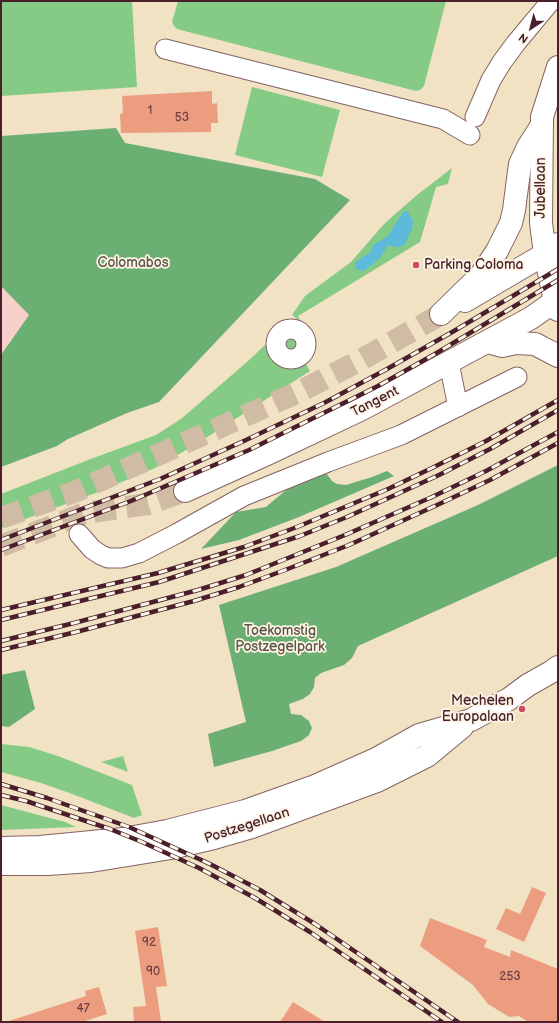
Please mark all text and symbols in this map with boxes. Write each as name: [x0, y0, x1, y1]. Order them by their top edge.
north arrow: [511, 8, 551, 48]
text: N: [516, 30, 531, 46]
house number: 1: [148, 104, 152, 118]
house number: 53: [175, 111, 189, 125]
street label: Jubellaan: [533, 157, 549, 219]
park label: Colomabos: [97, 255, 169, 271]
place label: Parking Coloma: [424, 257, 523, 273]
marker: Parking Coloma: [411, 260, 421, 270]
street label: Tangent: [348, 383, 402, 421]
park label: Toekomstig Postzegelpark: [235, 623, 325, 656]
place label: Mechelen Europalaan: [442, 693, 514, 726]
marker: Mechelen Europalaan: [517, 704, 527, 714]
street label: Postzegellaan: [202, 804, 292, 848]
house number: 92: [142, 936, 156, 950]
house number: 90: [146, 965, 160, 979]
house number: 253: [499, 970, 521, 984]
house number: 47: [76, 1002, 90, 1016]

